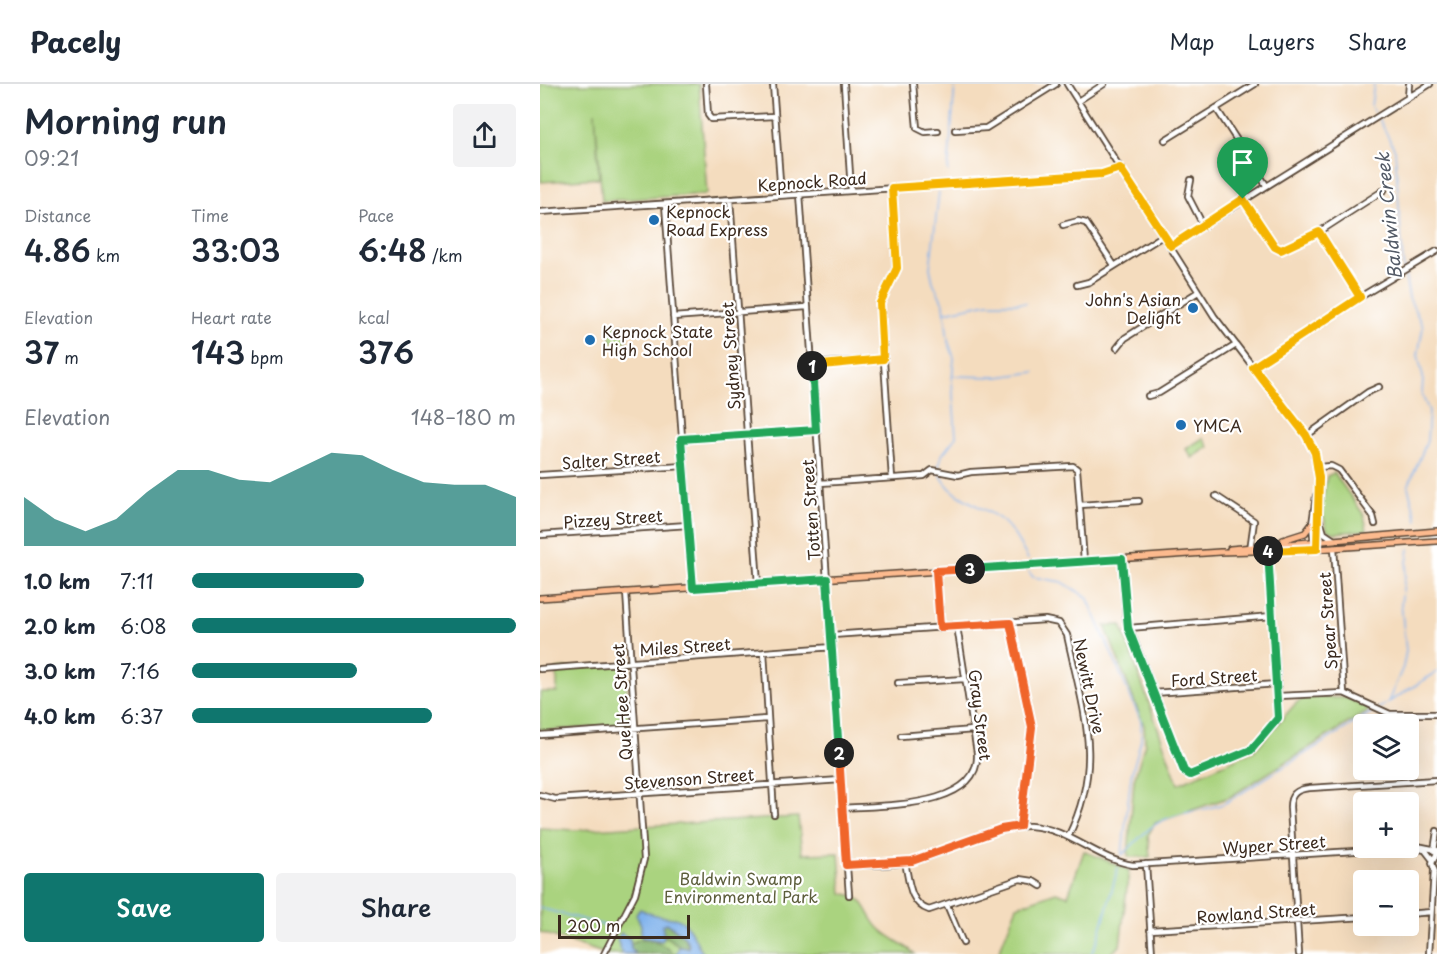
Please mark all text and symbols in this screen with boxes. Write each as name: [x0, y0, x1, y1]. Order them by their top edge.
text: Pacely: [30, 20, 121, 63]
text: Map: [1170, 25, 1214, 57]
text: Layers: [1247, 25, 1315, 57]
text: Share: [1348, 25, 1407, 57]
text: Morning run: [24, 95, 227, 145]
button: share: [453, 104, 516, 167]
pin: [1217, 137, 1268, 199]
text: 09:21: [24, 143, 79, 173]
icon: arrive: [1226, 146, 1259, 179]
water label: Baldwin Creek: [1368, 150, 1408, 281]
street label: Kepnock Road: [757, 165, 867, 197]
place label: Kepnock Road Express: [666, 199, 768, 241]
text: Distance: [24, 203, 91, 227]
text: Time: [191, 203, 229, 227]
text: Pace: [358, 203, 394, 227]
marker: Kepnock Road Express: [647, 213, 661, 227]
text: 4.86: [24, 227, 91, 272]
text: 33:03: [191, 227, 280, 272]
text: 6:48: [358, 227, 427, 272]
text: km: [91, 243, 120, 267]
text: /km: [427, 243, 463, 267]
place label: John's Asian Delight: [1085, 287, 1181, 329]
street label: Sydney Street: [714, 301, 746, 411]
marker: John's Asian Delight: [1186, 301, 1200, 315]
text: Elevation: [24, 305, 93, 329]
text: Heart rate: [191, 305, 272, 329]
text: kcal: [358, 305, 390, 329]
place label: Kepnock State High School: [602, 319, 713, 361]
text: 37: [24, 329, 59, 374]
text: 143: [191, 329, 245, 374]
text: 376: [358, 329, 414, 374]
marker: Kepnock State High School: [583, 333, 597, 347]
text: m: [59, 345, 79, 369]
text: bpm: [245, 345, 284, 369]
pin: 1: [797, 351, 827, 381]
text: 1: [808, 354, 816, 378]
text: Elevation: [24, 402, 110, 432]
text: 148–180 m: [411, 402, 516, 432]
place label: YMCA: [1193, 413, 1242, 437]
marker: YMCA: [1174, 418, 1188, 432]
street label: Salter Street: [561, 444, 661, 474]
street label: Totten Street: [794, 458, 826, 561]
street label: Pizzey Street: [563, 503, 664, 533]
pin: 4: [1253, 536, 1283, 566]
text: 4: [1263, 539, 1273, 563]
pin: 3: [955, 554, 985, 584]
text: 3: [965, 557, 975, 581]
text: 1.0 km: [24, 566, 91, 596]
text: 7:11: [120, 566, 154, 596]
street label: Spear Street: [1312, 571, 1342, 671]
text: 2.0 km: [24, 611, 96, 641]
text: 6:08: [120, 611, 167, 641]
street label: Miles Street: [639, 631, 732, 661]
street label: Newitt Drive: [1068, 636, 1112, 736]
street label: Que Hee Street: [605, 642, 637, 761]
text: 3.0 km: [24, 656, 96, 686]
text: 7:16: [120, 656, 160, 686]
street label: Ford Street: [1170, 662, 1259, 692]
street label: Gray Street: [964, 668, 999, 762]
text: 4.0 km: [24, 701, 96, 731]
text: 6:37: [120, 701, 163, 731]
map controls: [1353, 714, 1419, 936]
button: layers: [1353, 714, 1419, 780]
pin: 2: [824, 738, 854, 768]
text: 2: [833, 741, 845, 765]
street label: Stevenson Street: [623, 761, 755, 795]
button: +: [1353, 792, 1419, 858]
street label: Wyper Street: [1222, 828, 1327, 860]
park label: Baldwin Swamp Environmental Park: [664, 866, 818, 908]
button: −: [1353, 870, 1419, 936]
button: Save: [24, 873, 264, 942]
button: Share: [276, 873, 516, 942]
street label: Rowland Street: [1196, 896, 1317, 928]
scale bar: [558, 912, 690, 940]
text: 200 m: [567, 913, 620, 937]

